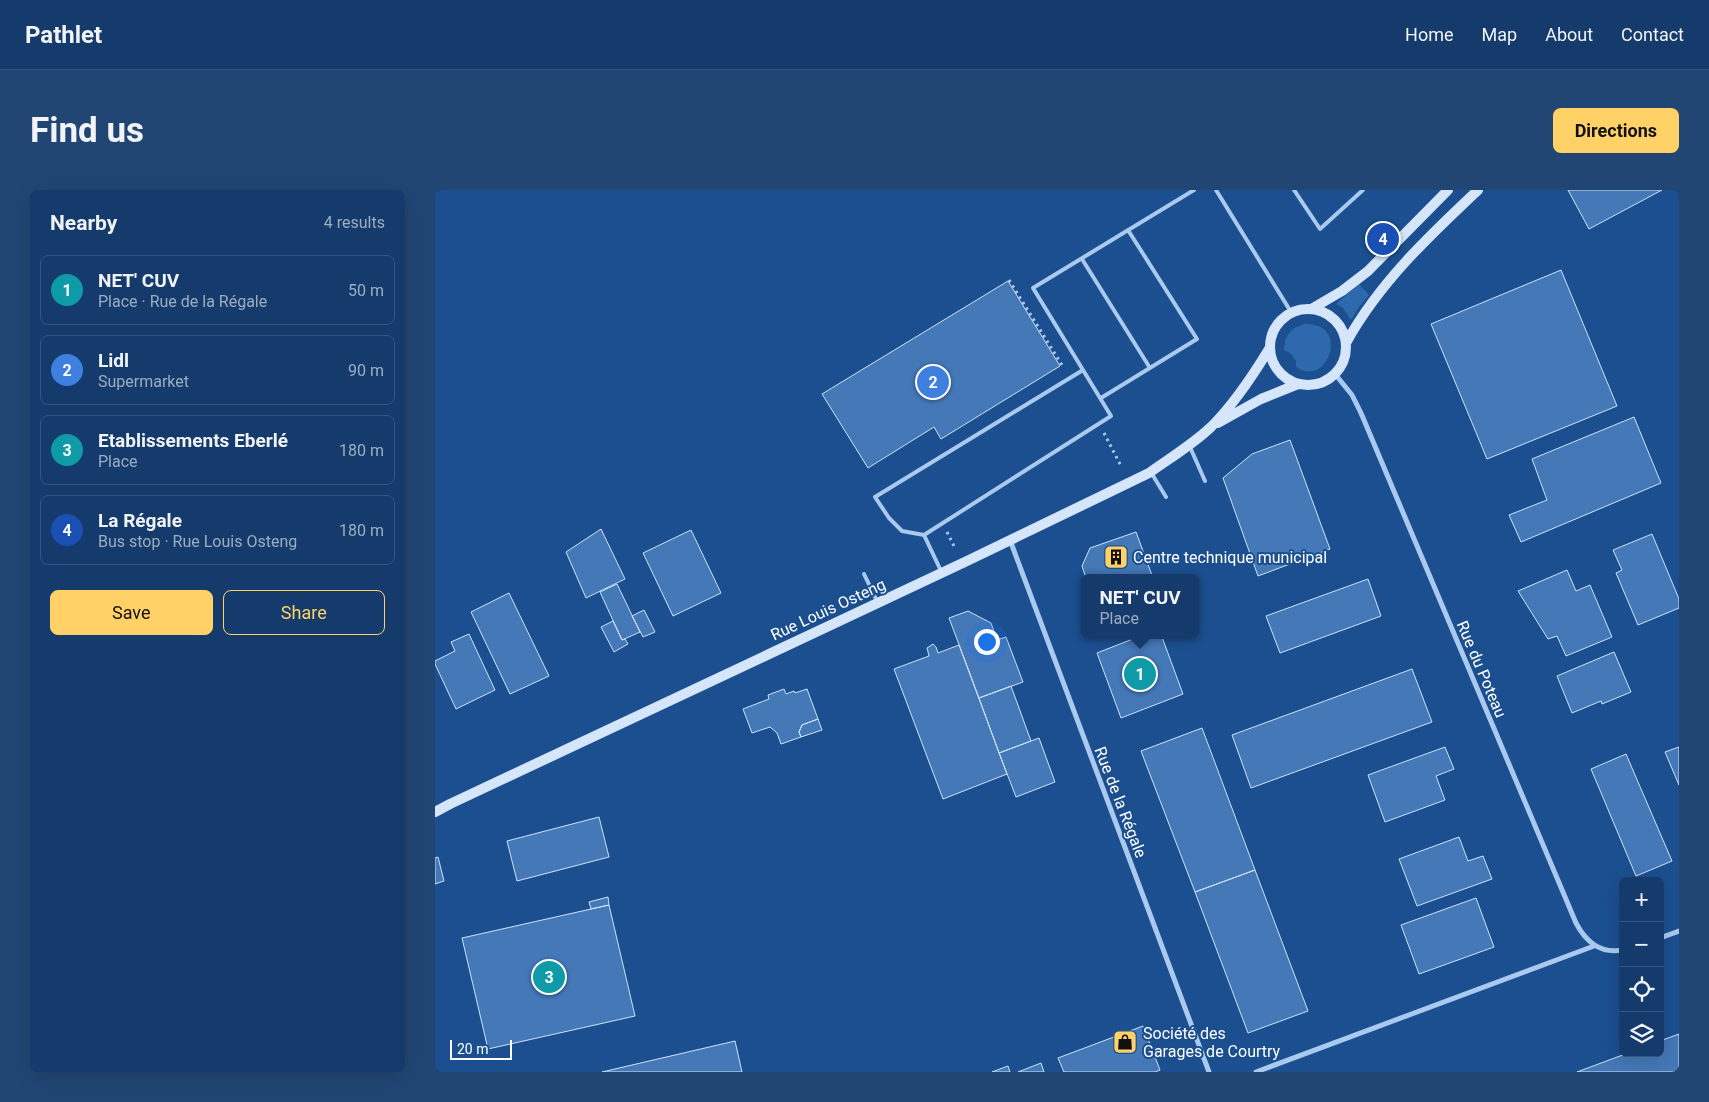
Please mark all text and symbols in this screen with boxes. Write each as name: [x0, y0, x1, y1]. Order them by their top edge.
text: Pathlet: [25, 21, 102, 49]
text: Home: [1405, 24, 1454, 45]
text: Map: [1482, 24, 1517, 45]
text: About: [1545, 24, 1593, 45]
text: Contact: [1621, 24, 1684, 45]
button: Directions: [1553, 108, 1679, 153]
text: Find us: [30, 110, 144, 151]
text: Nearby: [50, 211, 117, 235]
text: 4 results: [324, 213, 385, 232]
pin: 4: [1367, 220, 1399, 258]
text: NET' CUV: [98, 269, 179, 292]
text: 1: [62, 281, 72, 300]
text: 50 m: [348, 281, 384, 300]
text: Place · Rue de la Régale: [98, 292, 267, 311]
text: Lidl: [98, 349, 129, 372]
text: 2: [62, 361, 72, 380]
text: 90 m: [348, 361, 384, 380]
pin: 2: [917, 363, 949, 401]
text: Supermarket: [98, 372, 189, 391]
text: Etablissements Eberlé: [98, 429, 288, 452]
text: 3: [62, 441, 72, 460]
text: 180 m: [339, 441, 384, 460]
text: Place: [98, 452, 138, 471]
text: La Régale: [98, 509, 182, 532]
text: 4: [62, 521, 72, 540]
text: 180 m: [339, 521, 384, 540]
text: Bus stop · Rue Louis Osteng: [98, 532, 297, 551]
building icon: Centre technique municipal: [1103, 544, 1129, 570]
place label: Centre technique municipal: [1133, 548, 1327, 567]
popup: [1081, 574, 1199, 639]
street label: Rue Louis Osteng: [768, 575, 889, 644]
text: NET' CUV: [1099, 586, 1181, 609]
button: Save: [50, 590, 213, 635]
button: Share: [223, 590, 385, 635]
text: Place: [1099, 609, 1139, 628]
street label: Rue du Poteau: [1453, 618, 1510, 720]
your location: [974, 629, 1000, 655]
pin: 1: [1124, 655, 1156, 693]
street label: Rue de la Régale: [1091, 744, 1150, 860]
map controls: [1619, 877, 1664, 1057]
button: +: [1619, 877, 1664, 922]
button: −: [1619, 922, 1664, 967]
pin: 3: [533, 958, 565, 996]
button: locate: [1619, 967, 1664, 1012]
button: layers: [1619, 1012, 1664, 1057]
place label: Société des Garages de Courtry: [1143, 1024, 1281, 1061]
shop icon: Société des Garages de Courtry: [1112, 1029, 1138, 1055]
scale bar: [450, 1037, 513, 1060]
text: 20 m: [457, 1041, 489, 1057]

